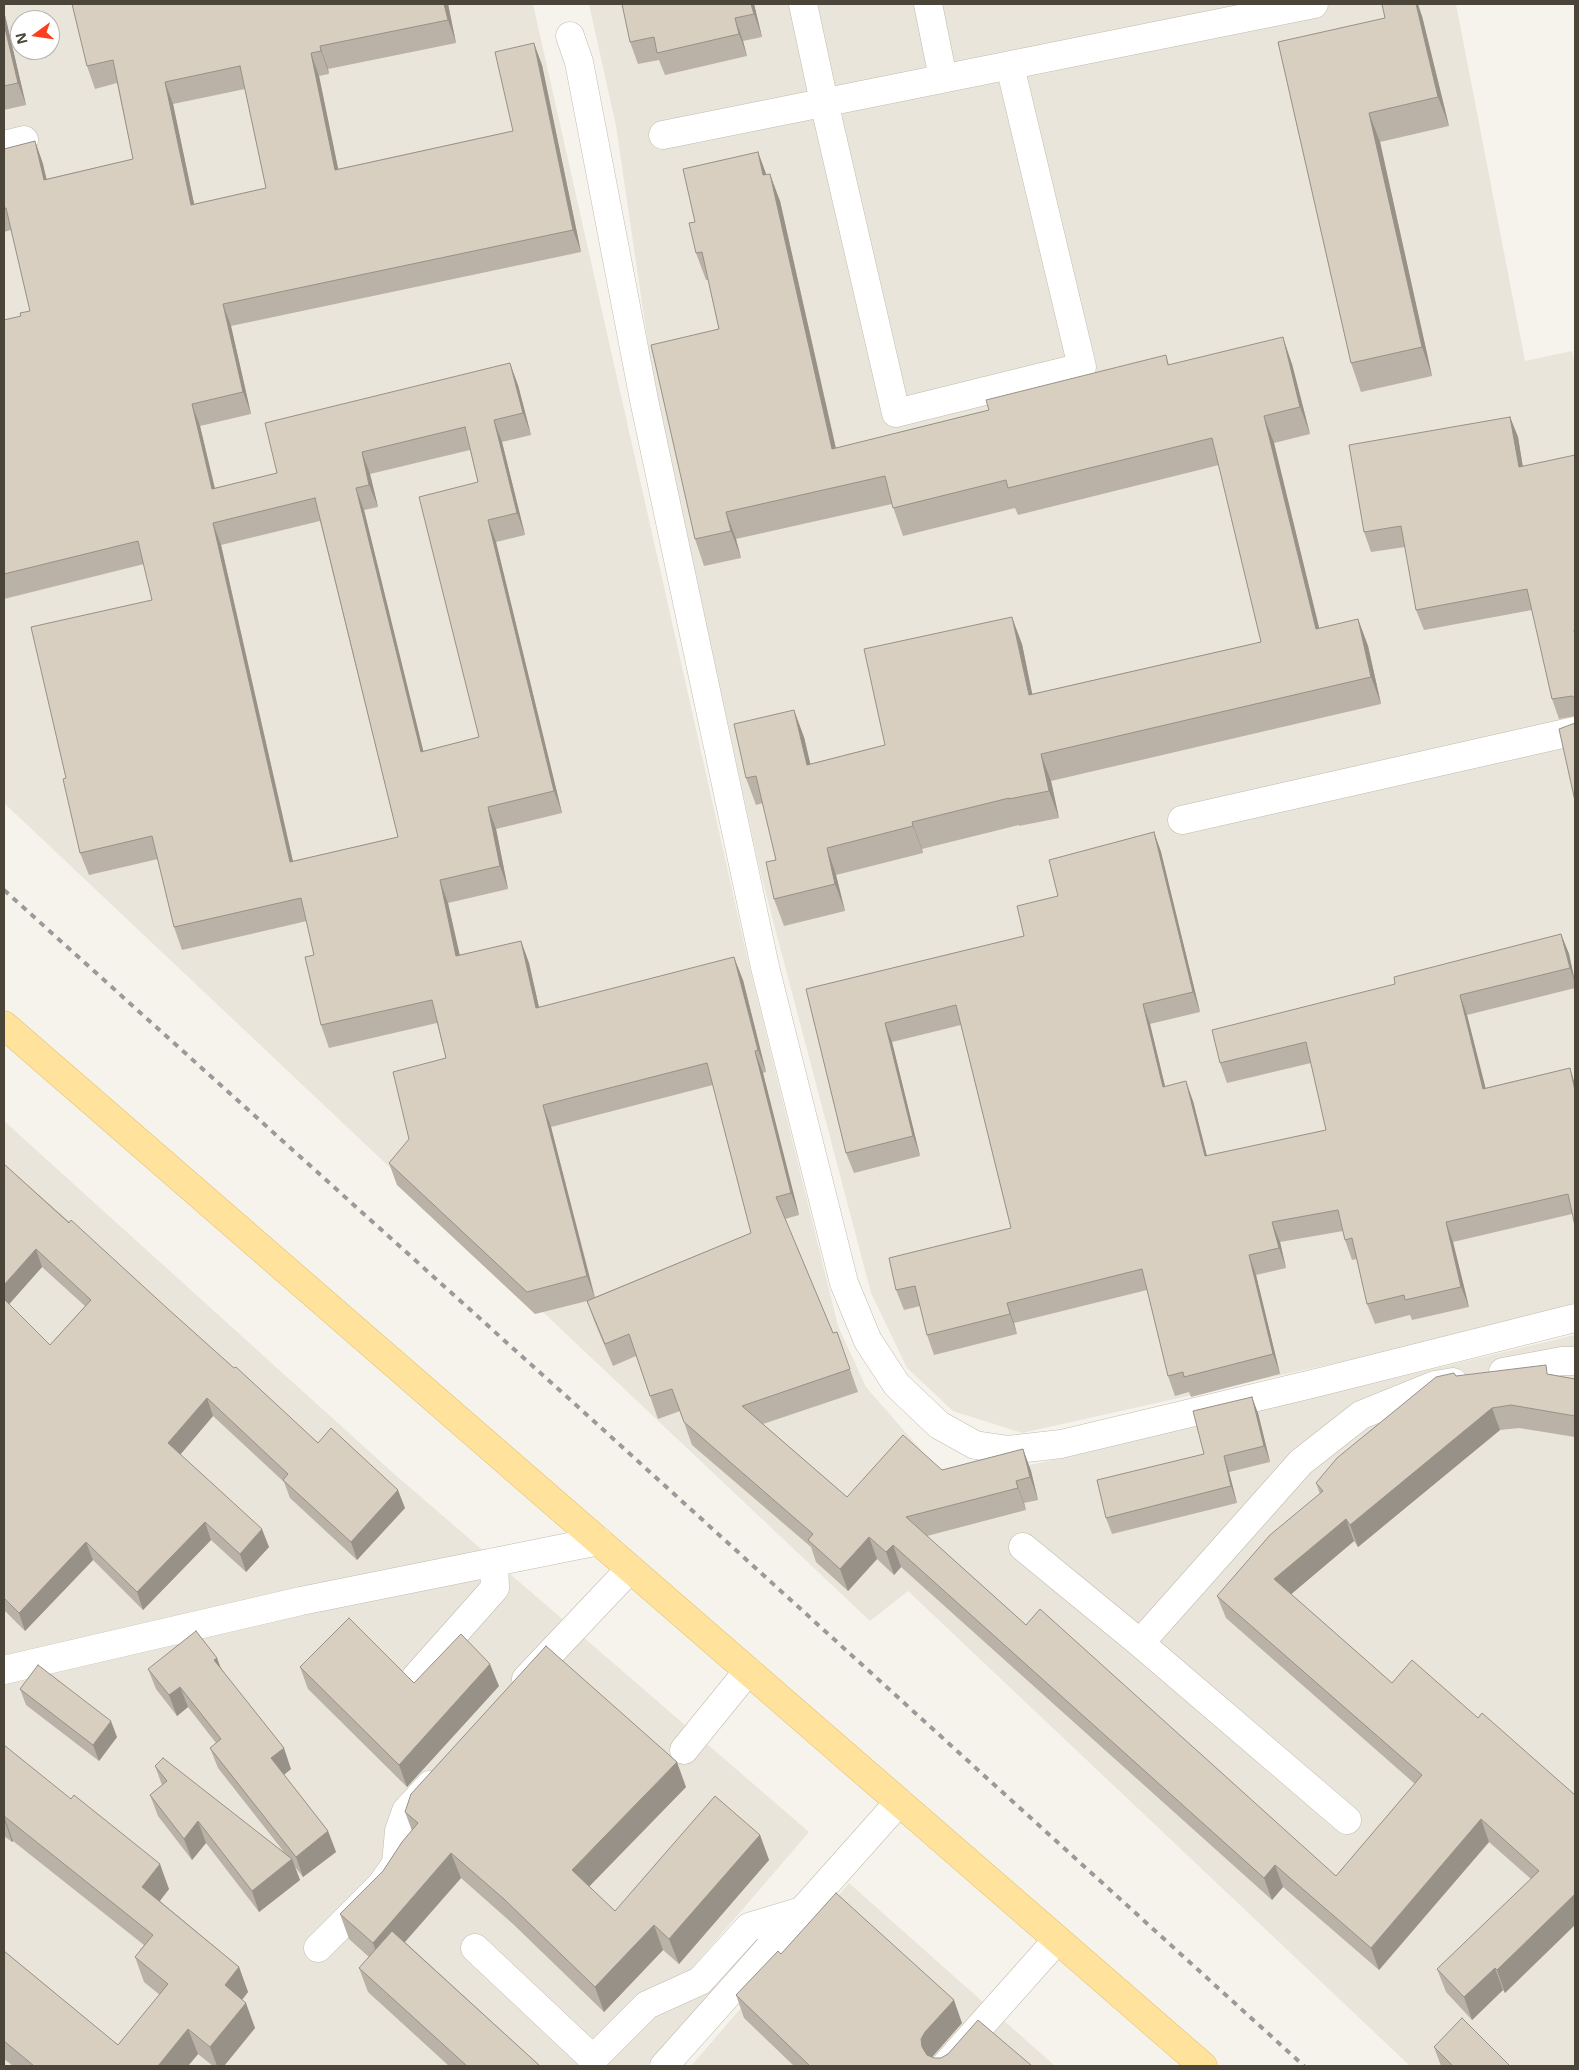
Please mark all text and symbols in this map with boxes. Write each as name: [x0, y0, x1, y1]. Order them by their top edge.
north arrow: [10, 10, 60, 60]
text: N: [10, 31, 32, 46]

